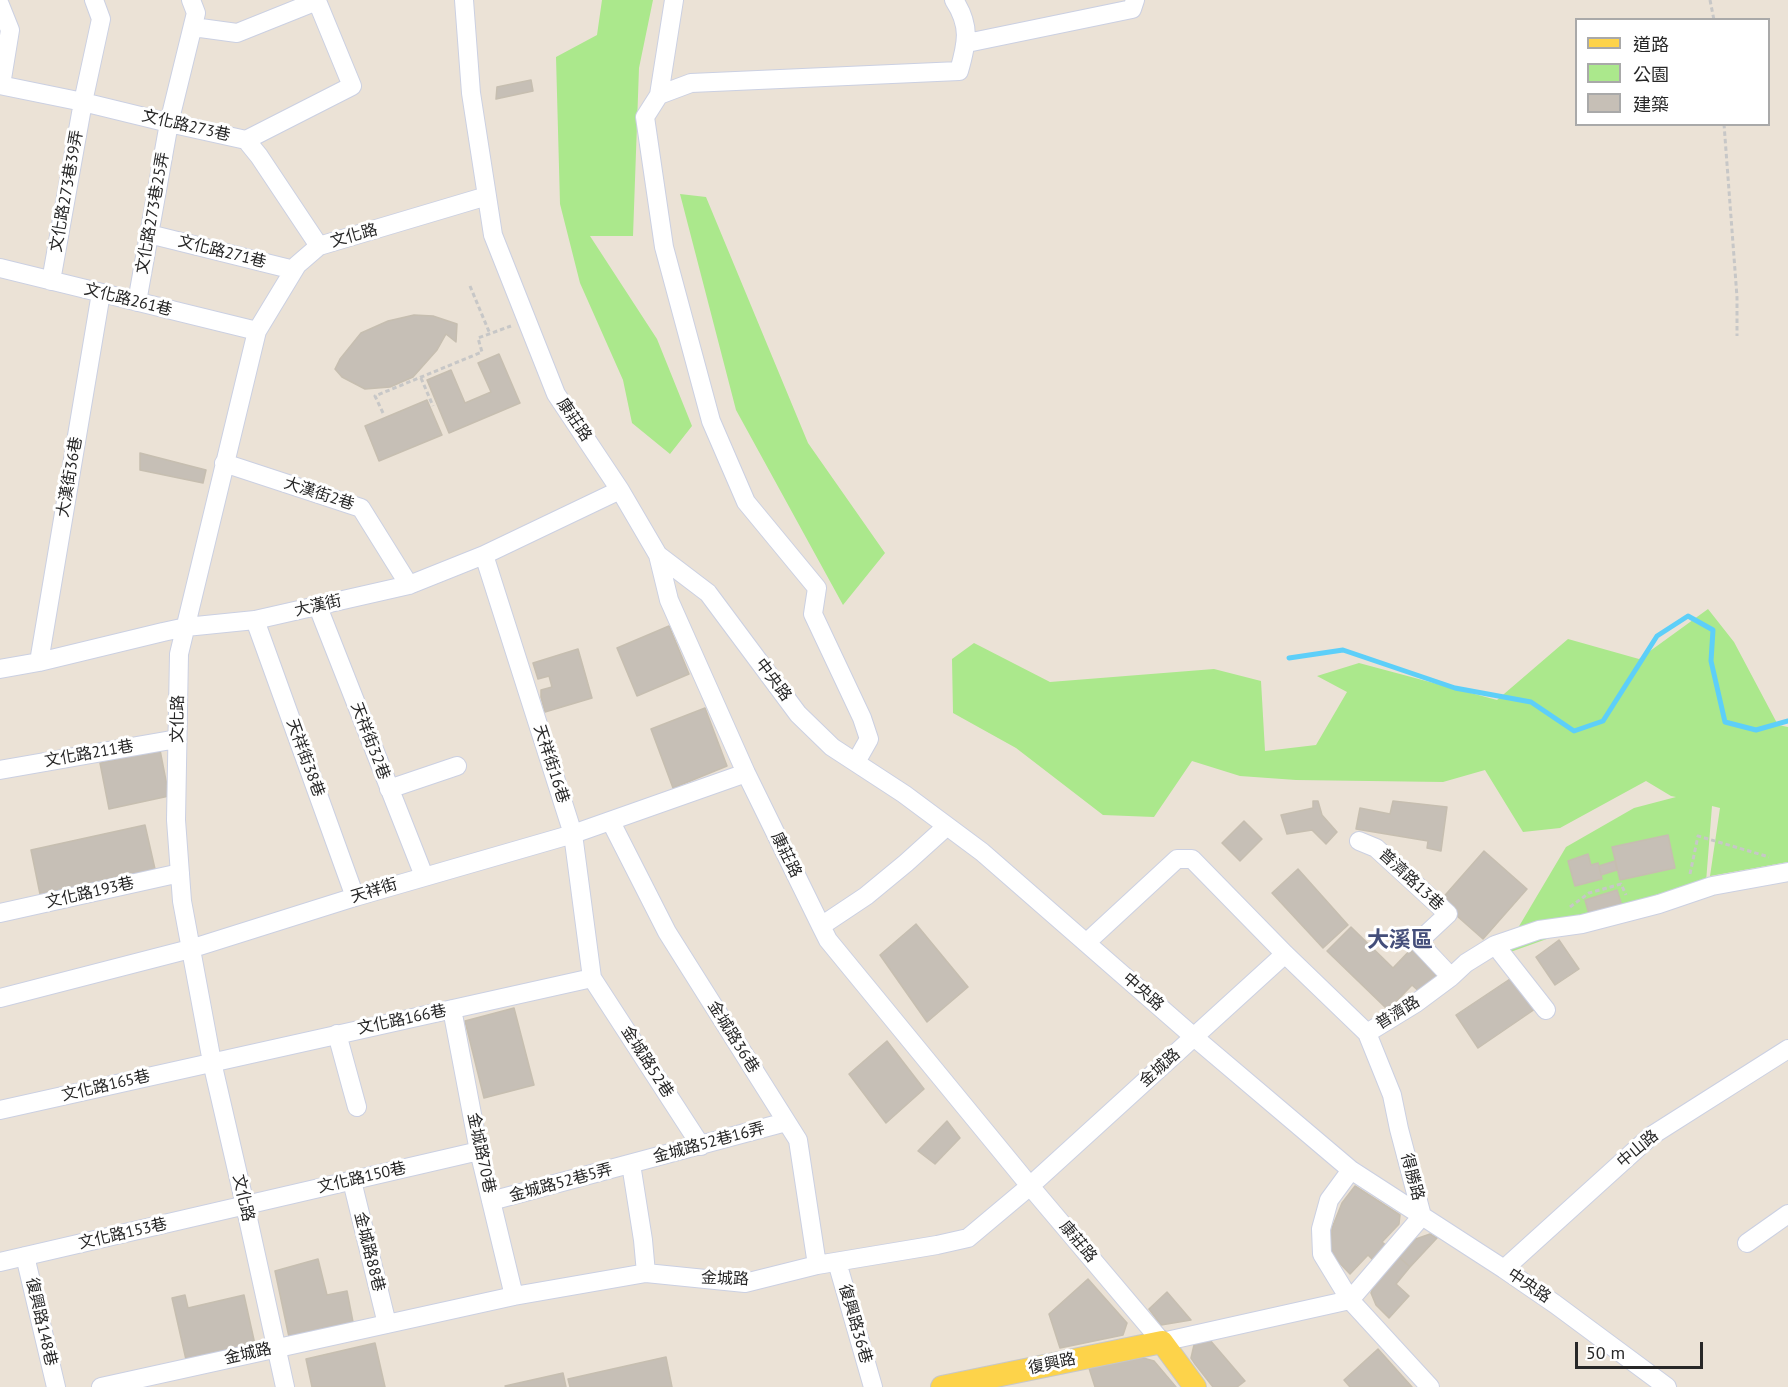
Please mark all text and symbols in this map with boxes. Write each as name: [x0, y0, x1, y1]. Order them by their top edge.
legend: [1575, 18, 1770, 126]
text: 道路: [1633, 33, 1669, 56]
text: 公園: [1633, 63, 1669, 86]
text: 建築: [1633, 93, 1669, 116]
street label: 文化路273巷: [140, 107, 232, 145]
street label: 文化路273巷39弄: [47, 128, 87, 254]
street label: 文化路273巷25弄: [133, 150, 173, 276]
street label: 文化路: [328, 220, 380, 252]
street label: 文化路271巷: [176, 232, 268, 272]
street label: 文化路261巷: [82, 280, 174, 320]
street label: 康莊路: [553, 395, 595, 445]
street label: 大漢街36巷: [53, 435, 87, 519]
street label: 大漢街2巷: [281, 474, 357, 514]
street label: 大漢街: [292, 591, 344, 621]
street label: 中央路: [751, 655, 795, 705]
street label: 文化路: [168, 695, 188, 743]
street label: 天祥街32巷: [346, 700, 394, 782]
street label: 天祥街38巷: [282, 716, 328, 800]
street label: 天祥街16巷: [529, 722, 573, 806]
street label: 文化路211巷: [43, 737, 135, 771]
street label: 康莊路: [767, 829, 805, 881]
street label: 普濟路13巷: [1375, 845, 1447, 915]
street label: 文化路193巷: [44, 874, 136, 912]
street label: 天祥街: [348, 875, 400, 907]
district label: 大溪區: [1367, 928, 1433, 954]
street label: 中央路: [1119, 969, 1167, 1015]
street label: 普濟路: [1373, 992, 1423, 1034]
street label: 金城路36巷: [703, 997, 763, 1077]
street label: 文化路166巷: [356, 1001, 448, 1039]
street label: 金城路52巷: [617, 1023, 677, 1101]
street label: 金城路: [1136, 1045, 1184, 1091]
street label: 文化路165巷: [60, 1067, 152, 1105]
street label: 金城路70巷: [463, 1111, 499, 1195]
street label: 金城路52巷16弄: [651, 1119, 767, 1167]
street label: 中山路: [1613, 1126, 1663, 1172]
street label: 得勝路: [1397, 1151, 1427, 1203]
street label: 文化路150巷: [316, 1159, 408, 1197]
street label: 金城路52巷5弄: [507, 1160, 615, 1206]
street label: 文化路: [228, 1172, 258, 1224]
street label: 金城路88巷: [350, 1210, 388, 1294]
street label: 文化路153巷: [77, 1215, 169, 1253]
street label: 康莊路: [1055, 1217, 1101, 1267]
street label: 中央路: [1504, 1265, 1554, 1307]
street label: 金城路: [701, 1269, 749, 1289]
street label: 復興路148巷: [22, 1276, 60, 1368]
street label: 復興路36巷: [835, 1282, 875, 1366]
scale bar: [1578, 1330, 1706, 1368]
street label: 金城路: [222, 1339, 274, 1369]
text: 50 m: [1586, 1341, 1625, 1364]
street label: 復興路: [1027, 1350, 1077, 1378]

